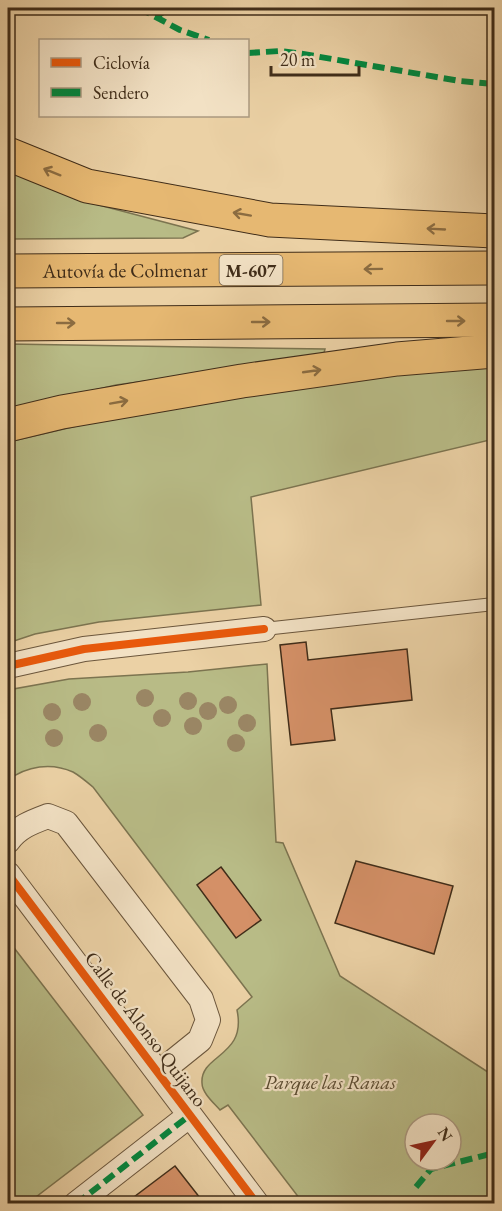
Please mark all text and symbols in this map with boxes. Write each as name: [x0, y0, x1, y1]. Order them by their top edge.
legend: [39, 39, 249, 117]
scale bar: [271, 39, 360, 77]
text: 20 m: [280, 48, 315, 71]
text: Ciclovía: [93, 51, 151, 74]
text: Sendero: [93, 81, 149, 104]
one-way arrow: [43, 166, 62, 177]
one-way arrow: [232, 209, 252, 220]
one-way arrow: [427, 224, 447, 235]
road number: M-607: [220, 255, 282, 285]
street label: Autovía de Colmenar: [41, 257, 208, 284]
one-way arrow: [364, 263, 384, 275]
one-way arrow: [445, 315, 465, 326]
one-way arrow: [250, 316, 270, 328]
one-way arrow: [55, 317, 75, 329]
one-way arrow: [301, 366, 321, 377]
one-way arrow: [109, 396, 129, 407]
street label: Calle de Alonso Quijano: [79, 946, 213, 1112]
park label: Parque las Ranas: [264, 1069, 396, 1096]
north arrow: [403, 1112, 463, 1172]
text: N: [433, 1123, 458, 1145]

